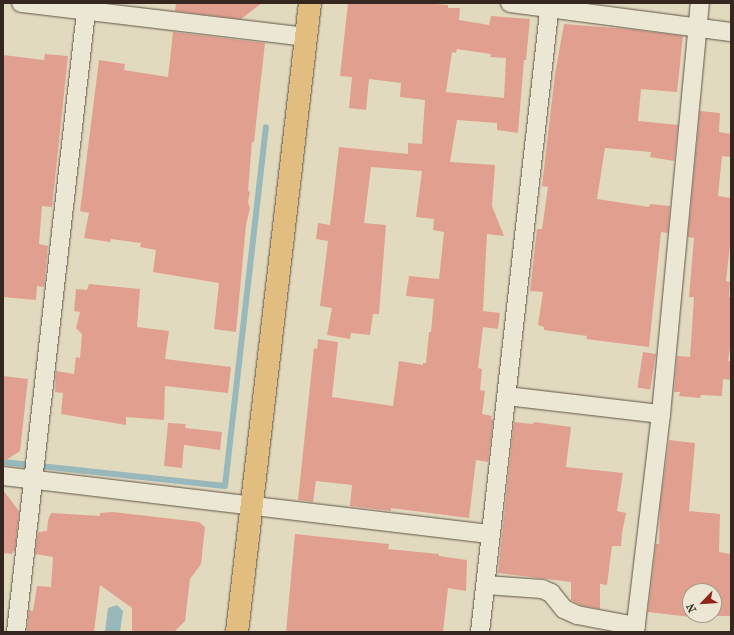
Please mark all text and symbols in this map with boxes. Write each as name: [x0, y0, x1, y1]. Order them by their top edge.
north arrow: [682, 583, 722, 623]
text: N: [684, 601, 699, 614]

